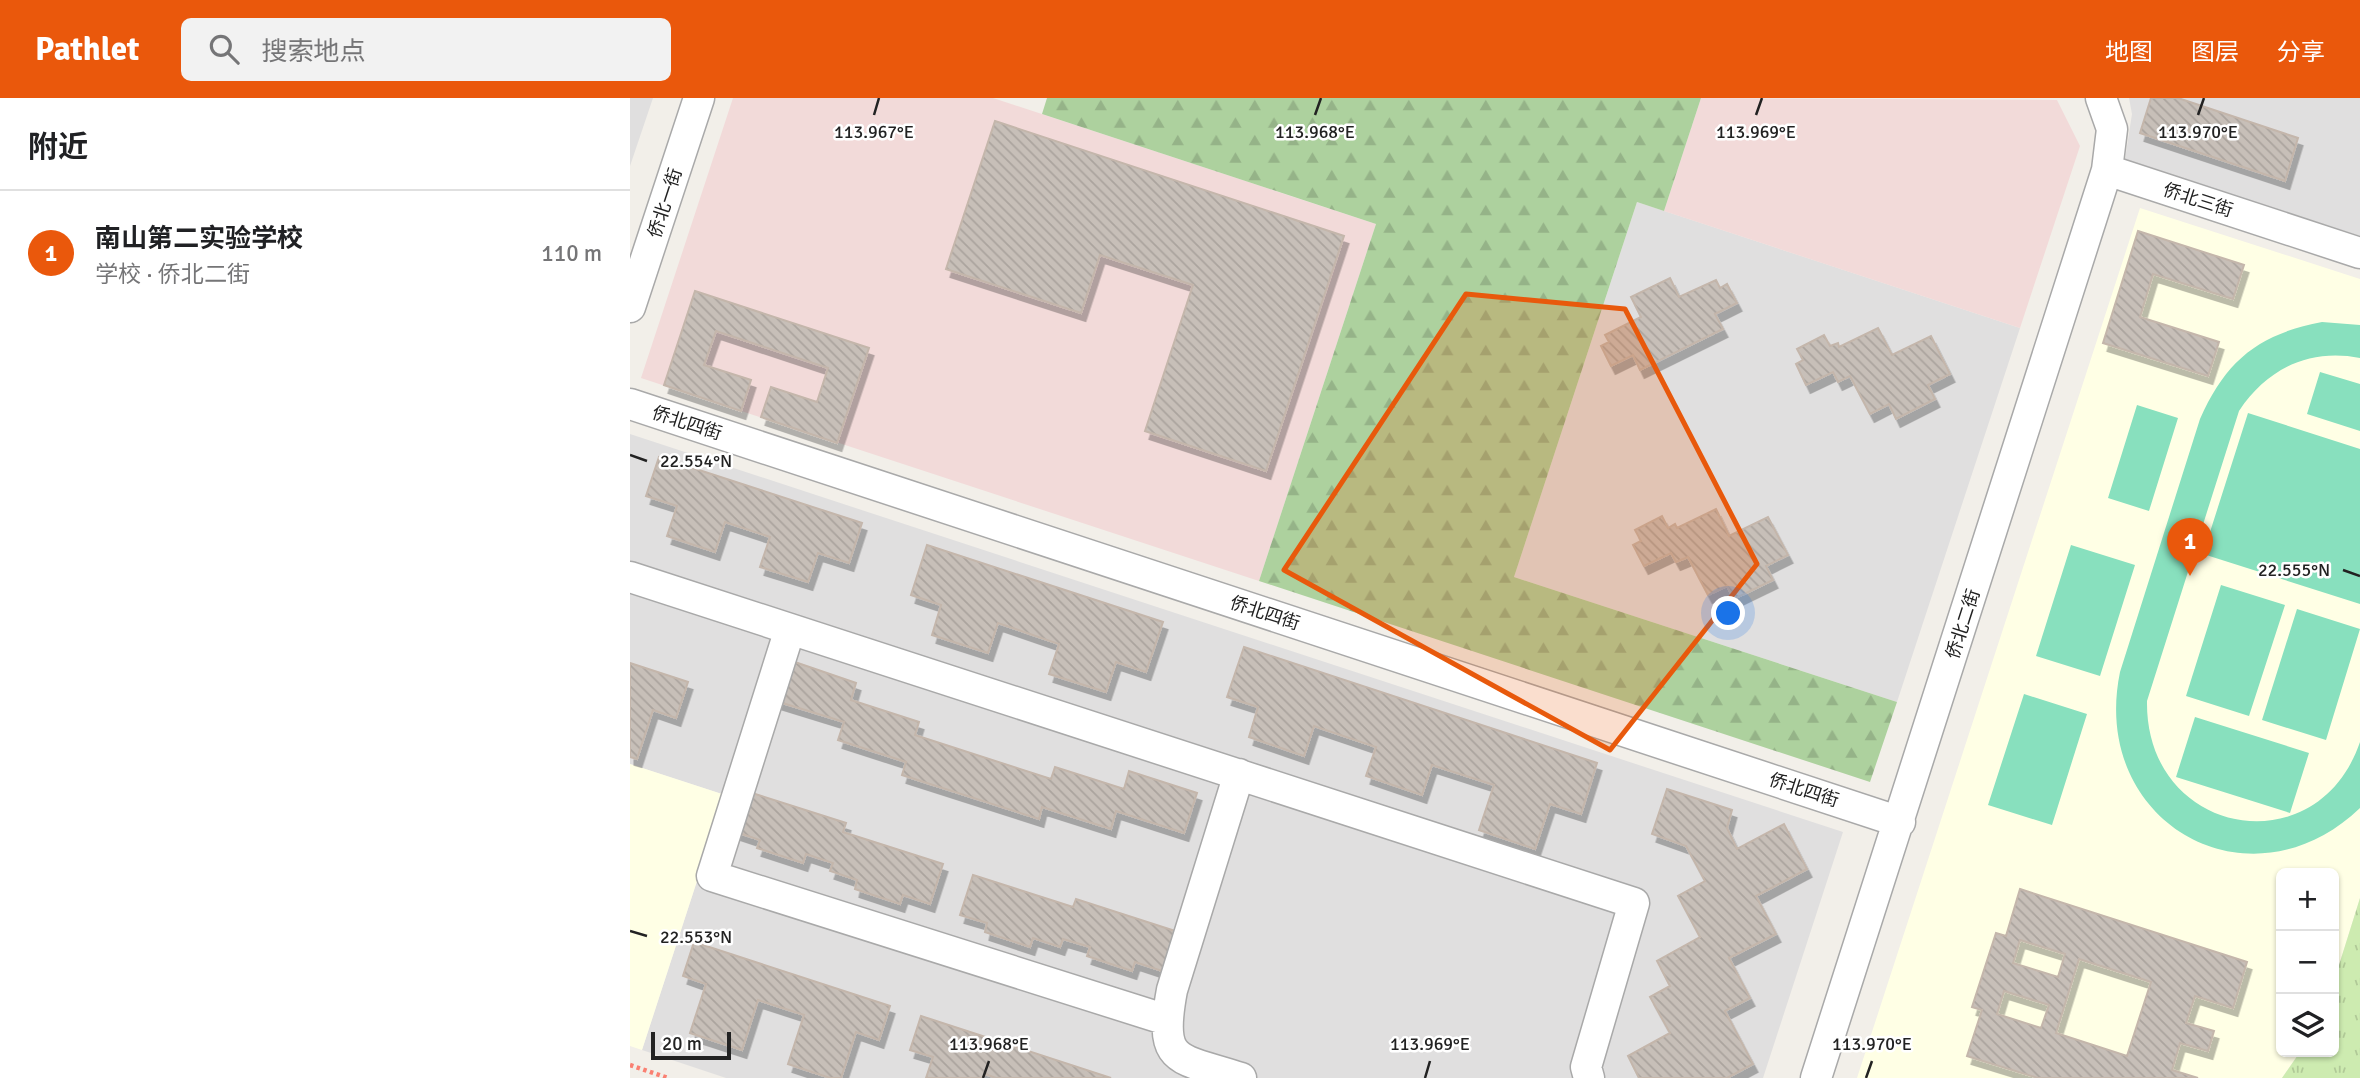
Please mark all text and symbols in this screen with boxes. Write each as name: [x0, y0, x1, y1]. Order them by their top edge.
search box: [181, 18, 671, 81]
text: Pathlet: [35, 29, 139, 70]
icon: search: [205, 30, 243, 68]
text: 搜索地点: [261, 36, 365, 68]
text: 地图: [2105, 37, 2153, 67]
text: 图层: [2191, 37, 2239, 67]
text: 分享: [2277, 37, 2325, 67]
text: 113.967°E: [834, 121, 914, 143]
text: 113.968°E: [1275, 121, 1355, 143]
text: 113.969°E: [1716, 121, 1796, 143]
text: 113.970°E: [2158, 121, 2238, 143]
text: 附近: [28, 129, 88, 166]
street label: 侨北一街: [643, 165, 687, 241]
street label: 侨北三街: [2160, 178, 2236, 222]
text: 南山第二实验学校: [95, 223, 303, 255]
text: 1: [45, 239, 57, 268]
text: 110 m: [541, 239, 602, 268]
text: 学校 · 侨北二街: [95, 260, 250, 289]
street label: 侨北四街: [649, 401, 725, 445]
text: 22.554°N: [660, 450, 732, 472]
pin: 1: [2167, 518, 2213, 576]
text: 22.555°N: [2258, 559, 2330, 581]
street label: 侨北二街: [1941, 586, 1985, 662]
street label: 侨北四街: [1227, 591, 1303, 635]
your location: [1711, 596, 1745, 630]
street label: 侨北四街: [1766, 768, 1842, 812]
map controls: [2276, 868, 2339, 1057]
button: +: [2276, 868, 2339, 931]
text: 22.553°N: [660, 926, 732, 948]
button: −: [2276, 931, 2339, 994]
button: layers: [2276, 994, 2339, 1057]
scale bar: [651, 1029, 732, 1061]
text: 20 m: [662, 1032, 702, 1056]
text: 113.968°E: [949, 1033, 1029, 1055]
text: 113.969°E: [1390, 1033, 1470, 1055]
text: 113.970°E: [1832, 1033, 1912, 1055]

